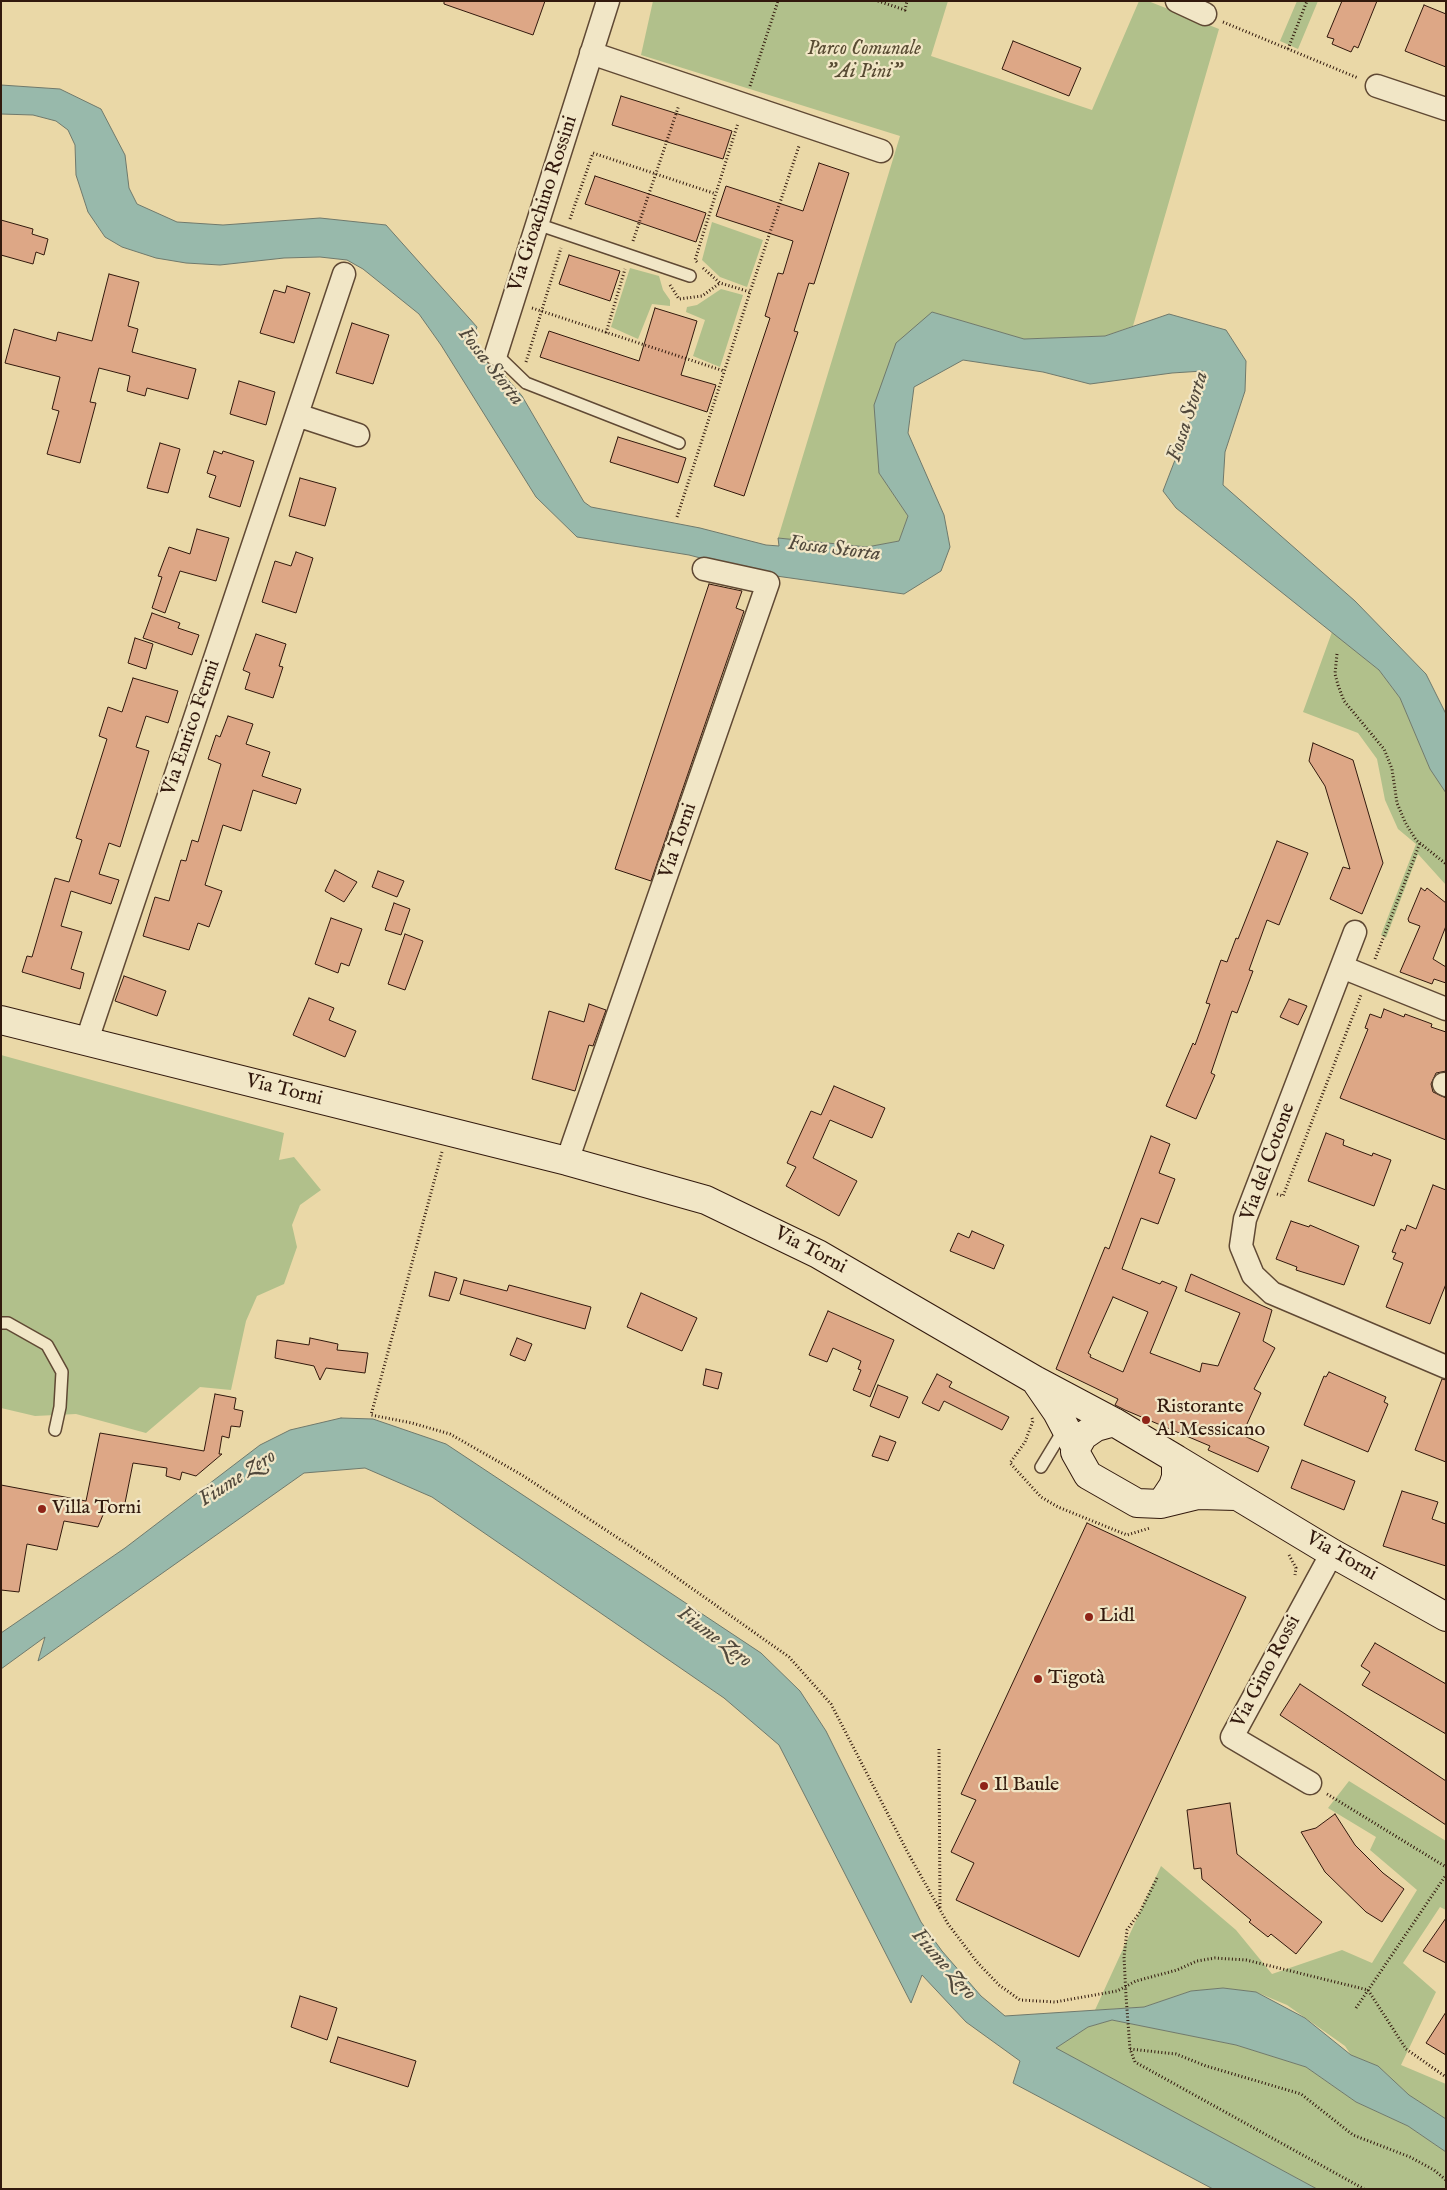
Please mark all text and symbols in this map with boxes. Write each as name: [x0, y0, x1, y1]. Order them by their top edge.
park label: Parco Comunale "Ai Pini": [807, 38, 921, 85]
street label: Via Gioachino Rossini: [504, 113, 584, 295]
water label: Fossa Storta: [451, 322, 529, 412]
water label: Fossa Storta: [1163, 369, 1215, 465]
water label: Fossa Storta: [786, 532, 882, 568]
street label: Via Enrico Fermi: [158, 657, 226, 799]
street label: Via Torni: [655, 800, 703, 882]
street label: Via Torni: [243, 1070, 325, 1112]
street label: Via del Cotone: [1237, 1100, 1301, 1224]
street label: Via Torni: [770, 1222, 850, 1280]
place label: Ristorante Al Messicano: [1156, 1396, 1265, 1443]
marker: Ristorante Al Messicano: [1140, 1414, 1152, 1426]
water label: Fiume Zero: [195, 1445, 281, 1513]
place label: Villa Torni: [52, 1497, 141, 1521]
marker: Villa Torni: [36, 1503, 48, 1515]
street label: Via Torni: [1301, 1527, 1381, 1587]
water label: Fiume Zero: [672, 1602, 756, 1674]
place label: Lidl: [1099, 1605, 1135, 1629]
marker: Lidl: [1083, 1611, 1095, 1623]
street label: Via Gino Rossi: [1227, 1612, 1307, 1732]
place label: Tigotà: [1048, 1667, 1105, 1691]
marker: Tigotà: [1032, 1673, 1044, 1685]
place label: Il Baule: [994, 1774, 1059, 1798]
marker: Il Baule: [978, 1780, 990, 1792]
water label: Fiume Zero: [905, 1924, 981, 2006]

